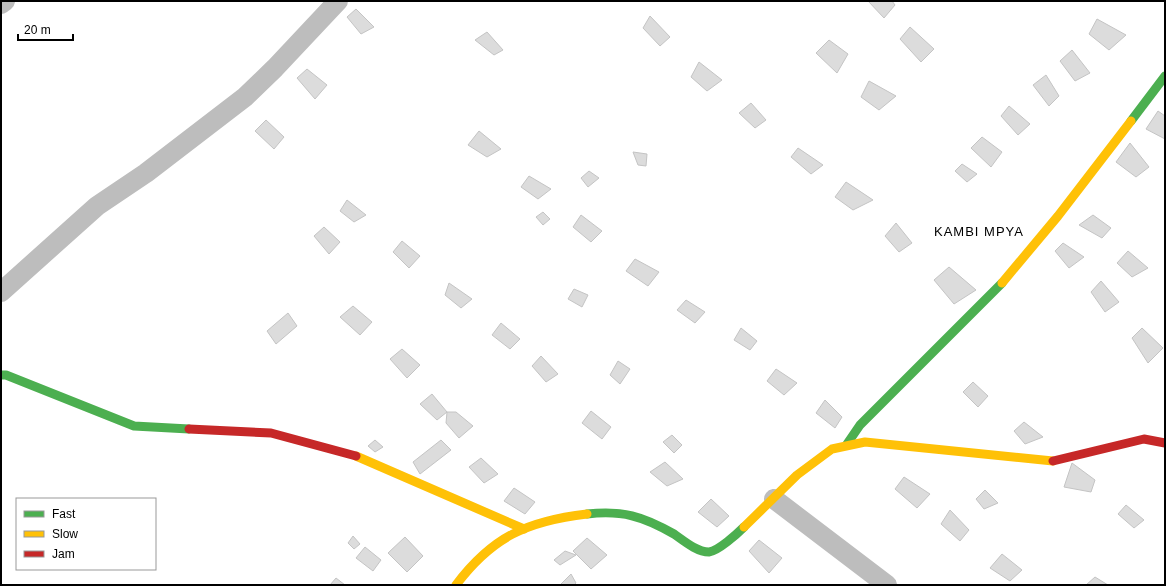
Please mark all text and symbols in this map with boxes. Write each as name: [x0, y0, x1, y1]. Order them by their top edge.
scale bar: [18, 16, 73, 42]
text: 20 m: [24, 23, 51, 37]
district label: KAMBI MPYA: [934, 224, 1024, 239]
legend: [16, 498, 156, 570]
text: Fast: [52, 507, 76, 521]
text: Slow: [52, 527, 78, 541]
text: Jam: [52, 547, 75, 561]

